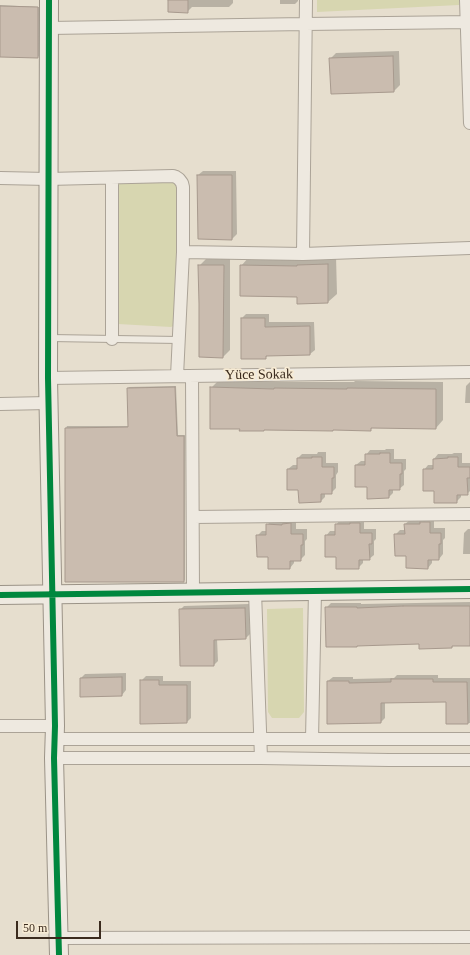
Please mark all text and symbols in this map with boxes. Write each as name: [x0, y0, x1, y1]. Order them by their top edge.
street label: Yüce Sokak: [225, 366, 293, 384]
scale bar: [18, 913, 103, 939]
text: 50 m: [23, 921, 47, 935]

